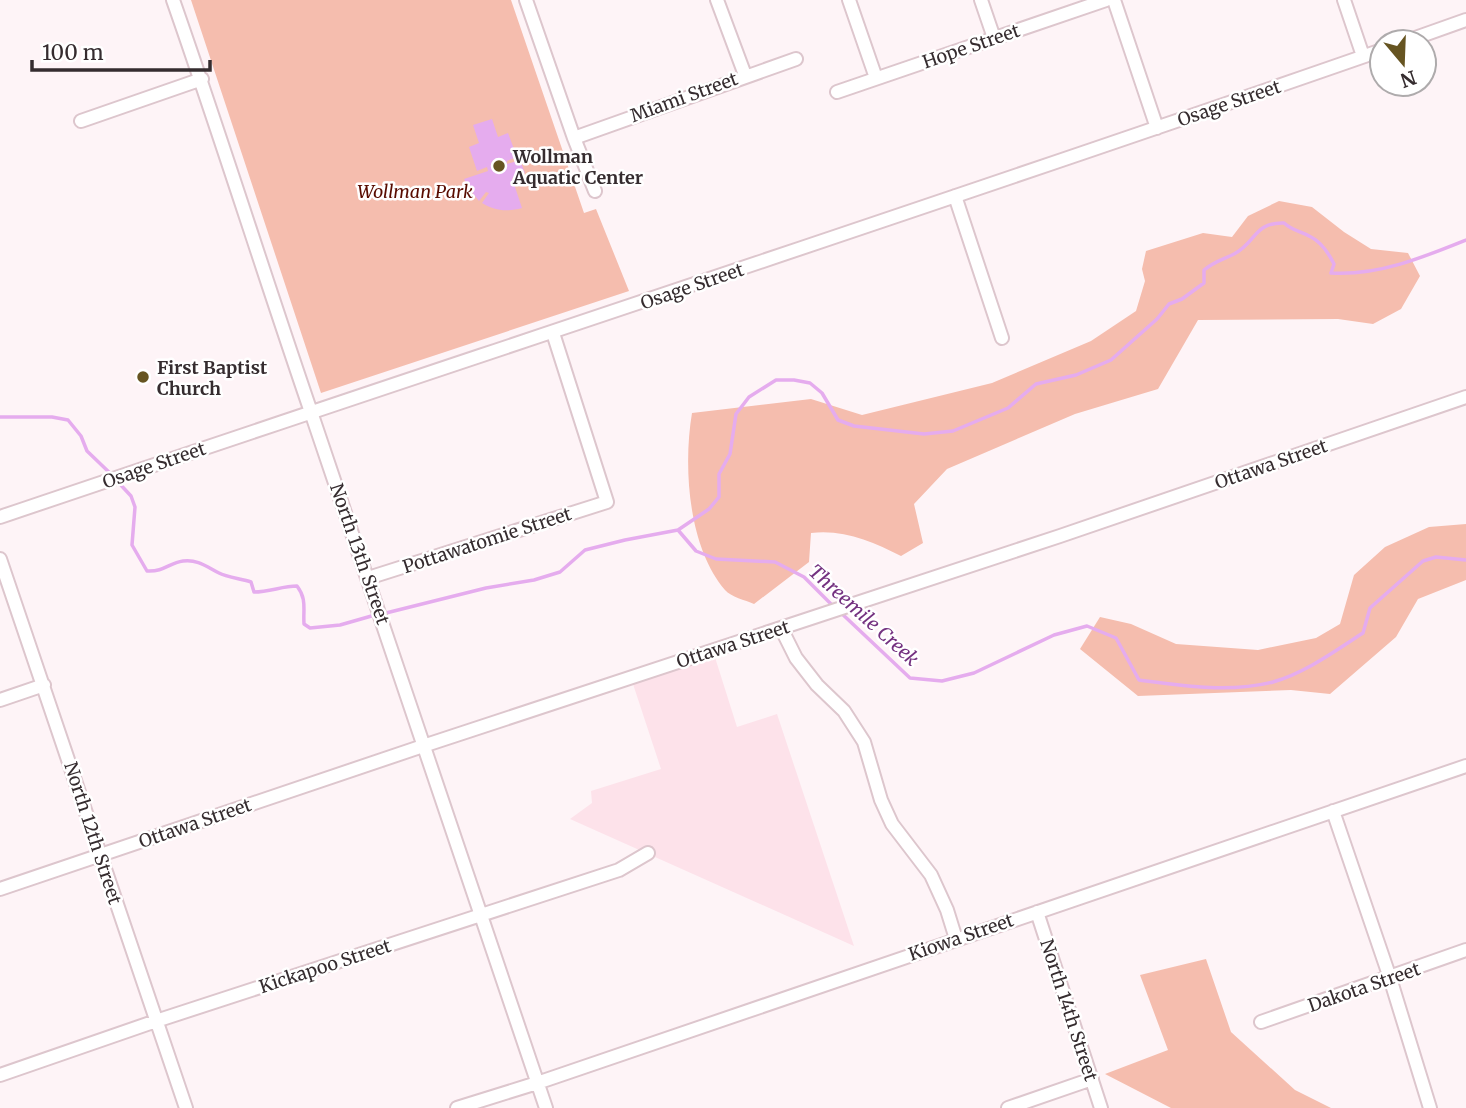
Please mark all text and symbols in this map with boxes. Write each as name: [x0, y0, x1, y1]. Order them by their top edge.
street label: Hope Street: [919, 19, 1023, 73]
scale bar: [32, 28, 210, 72]
north arrow: [1368, 28, 1438, 98]
text: 100 m: [42, 39, 104, 66]
text: N: [1398, 65, 1420, 93]
street label: Miami Street: [627, 67, 741, 127]
street label: Osage Street: [1174, 75, 1284, 131]
place label: Wollman Aquatic Center: [512, 145, 643, 189]
marker: Wollman Aquatic Center: [491, 158, 507, 174]
park label: Wollman Park: [357, 180, 473, 203]
street label: Osage Street: [637, 258, 747, 314]
place label: First Baptist Church: [157, 356, 268, 400]
marker: First Baptist Church: [135, 369, 151, 385]
street label: Ottawa Street: [1212, 434, 1330, 494]
street label: Osage Street: [99, 437, 209, 493]
street label: North 13th Street: [325, 480, 395, 628]
street label: Pottawatomie Street: [400, 502, 574, 578]
water label: Threemile Creek: [804, 559, 925, 671]
street label: Ottawa Street: [673, 615, 793, 673]
street label: North 12th Street: [59, 759, 127, 907]
street label: Ottawa Street: [136, 793, 254, 853]
street label: Kiowa Street: [905, 908, 1017, 966]
street label: Kickapoo Street: [256, 934, 394, 998]
street label: North 14th Street: [1035, 936, 1103, 1084]
street label: Dakota Street: [1305, 957, 1423, 1017]

